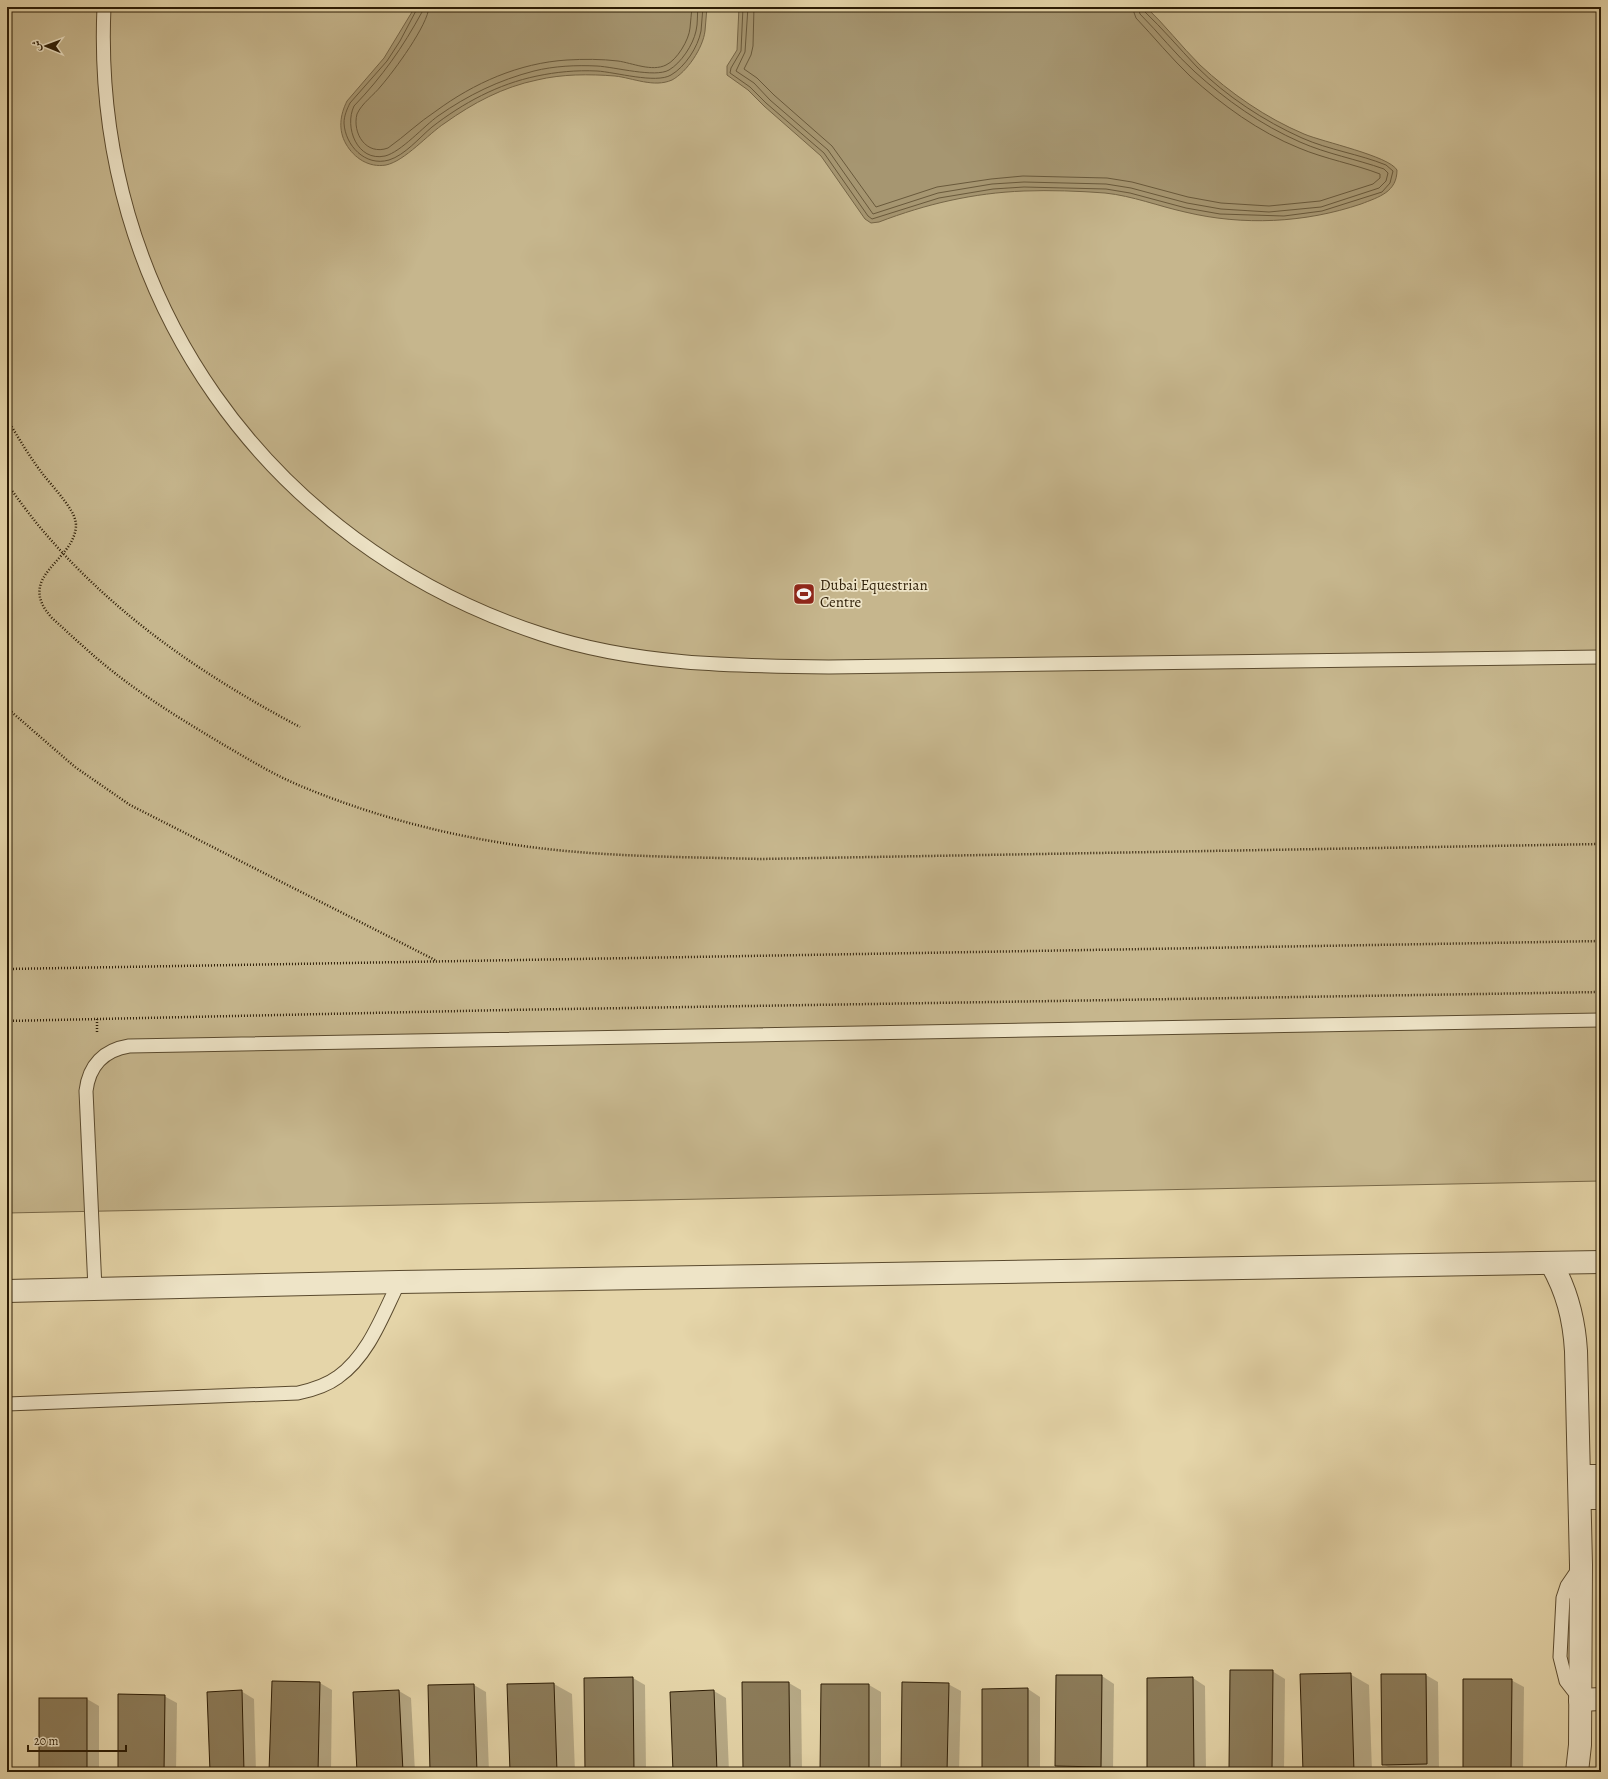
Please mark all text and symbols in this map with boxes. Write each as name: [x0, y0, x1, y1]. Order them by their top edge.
north arrow: [26, 26, 66, 66]
text: ش: [29, 40, 44, 51]
place label: Dubai Equestrian Centre: [820, 575, 928, 612]
sports icon: Dubai Equestrian Centre: [791, 581, 817, 607]
scale bar: [28, 1727, 126, 1753]
text: 20 m: [34, 1733, 58, 1749]

